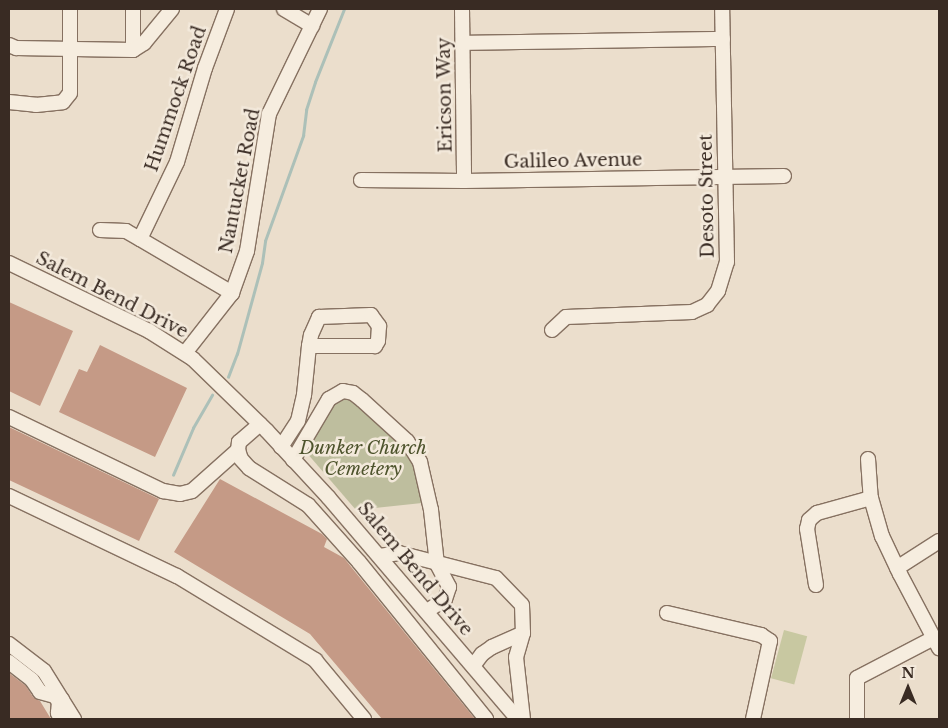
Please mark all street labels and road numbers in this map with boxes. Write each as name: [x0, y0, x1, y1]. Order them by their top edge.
street label: Hummock Road: [141, 23, 211, 175]
street label: Ericson Way: [433, 37, 457, 153]
street label: Nantucket Road: [215, 107, 265, 255]
street label: Desoto Street: [695, 134, 719, 258]
street label: Galileo Avenue: [503, 149, 643, 173]
street label: Salem Bend Drive: [32, 247, 192, 343]
street label: Salem Bend Drive: [353, 498, 477, 640]

